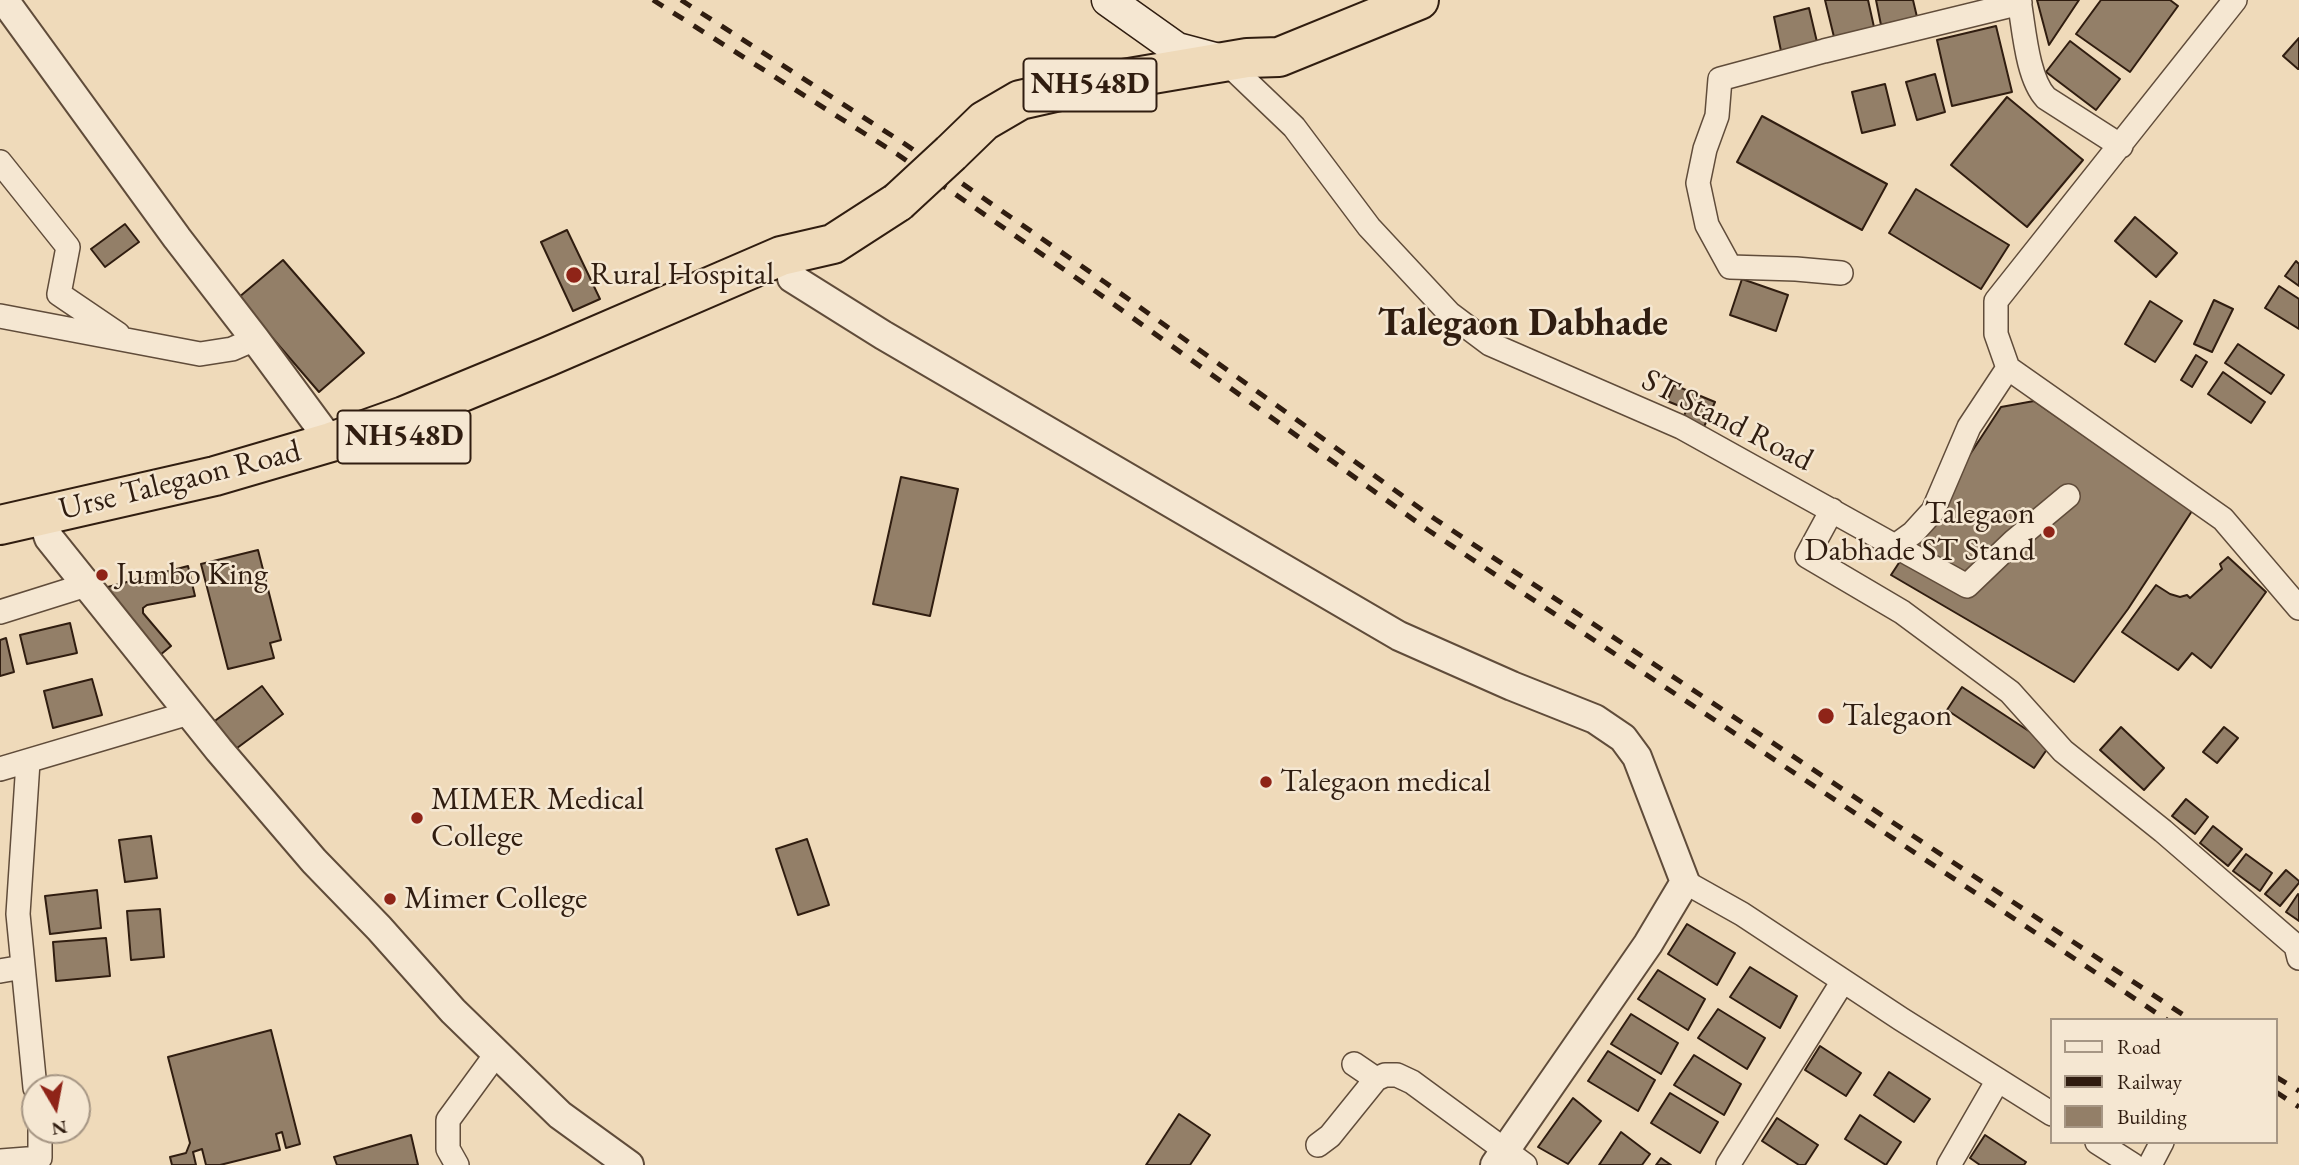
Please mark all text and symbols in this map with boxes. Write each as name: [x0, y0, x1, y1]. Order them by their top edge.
road number: NH548D: [1024, 58, 1156, 111]
place label: Rural Hospital: [590, 256, 774, 294]
marker: Rural Hospital: [564, 265, 584, 285]
district label: Talegaon Dabhade: [1378, 302, 1668, 348]
street label: ST Stand Road: [1635, 361, 1819, 481]
road number: NH548D: [338, 410, 471, 464]
street label: Urse Talegaon Road: [55, 432, 305, 530]
place label: Talegaon Dabhade ST Stand: [1804, 495, 2035, 570]
marker: Talegaon Dabhade ST Stand: [2041, 524, 2057, 540]
place label: Jumbo King: [116, 556, 268, 594]
marker: Jumbo King: [94, 567, 110, 583]
place label: Talegaon: [1842, 697, 1952, 735]
marker: Talegaon: [1816, 706, 1836, 726]
place label: Talegaon medical: [1280, 763, 1491, 801]
marker: Talegaon medical: [1258, 774, 1274, 790]
place label: MIMER Medical College: [431, 781, 644, 856]
marker: MIMER Medical College: [409, 810, 425, 826]
place label: Mimer College: [404, 880, 587, 918]
marker: Mimer College: [382, 891, 398, 907]
legend: [2050, 1018, 2278, 1144]
text: Road: [2117, 1033, 2161, 1060]
text: Railway: [2117, 1068, 2182, 1095]
north arrow: [21, 1074, 91, 1144]
text: Building: [2117, 1103, 2187, 1130]
text: N: [50, 1115, 69, 1142]

